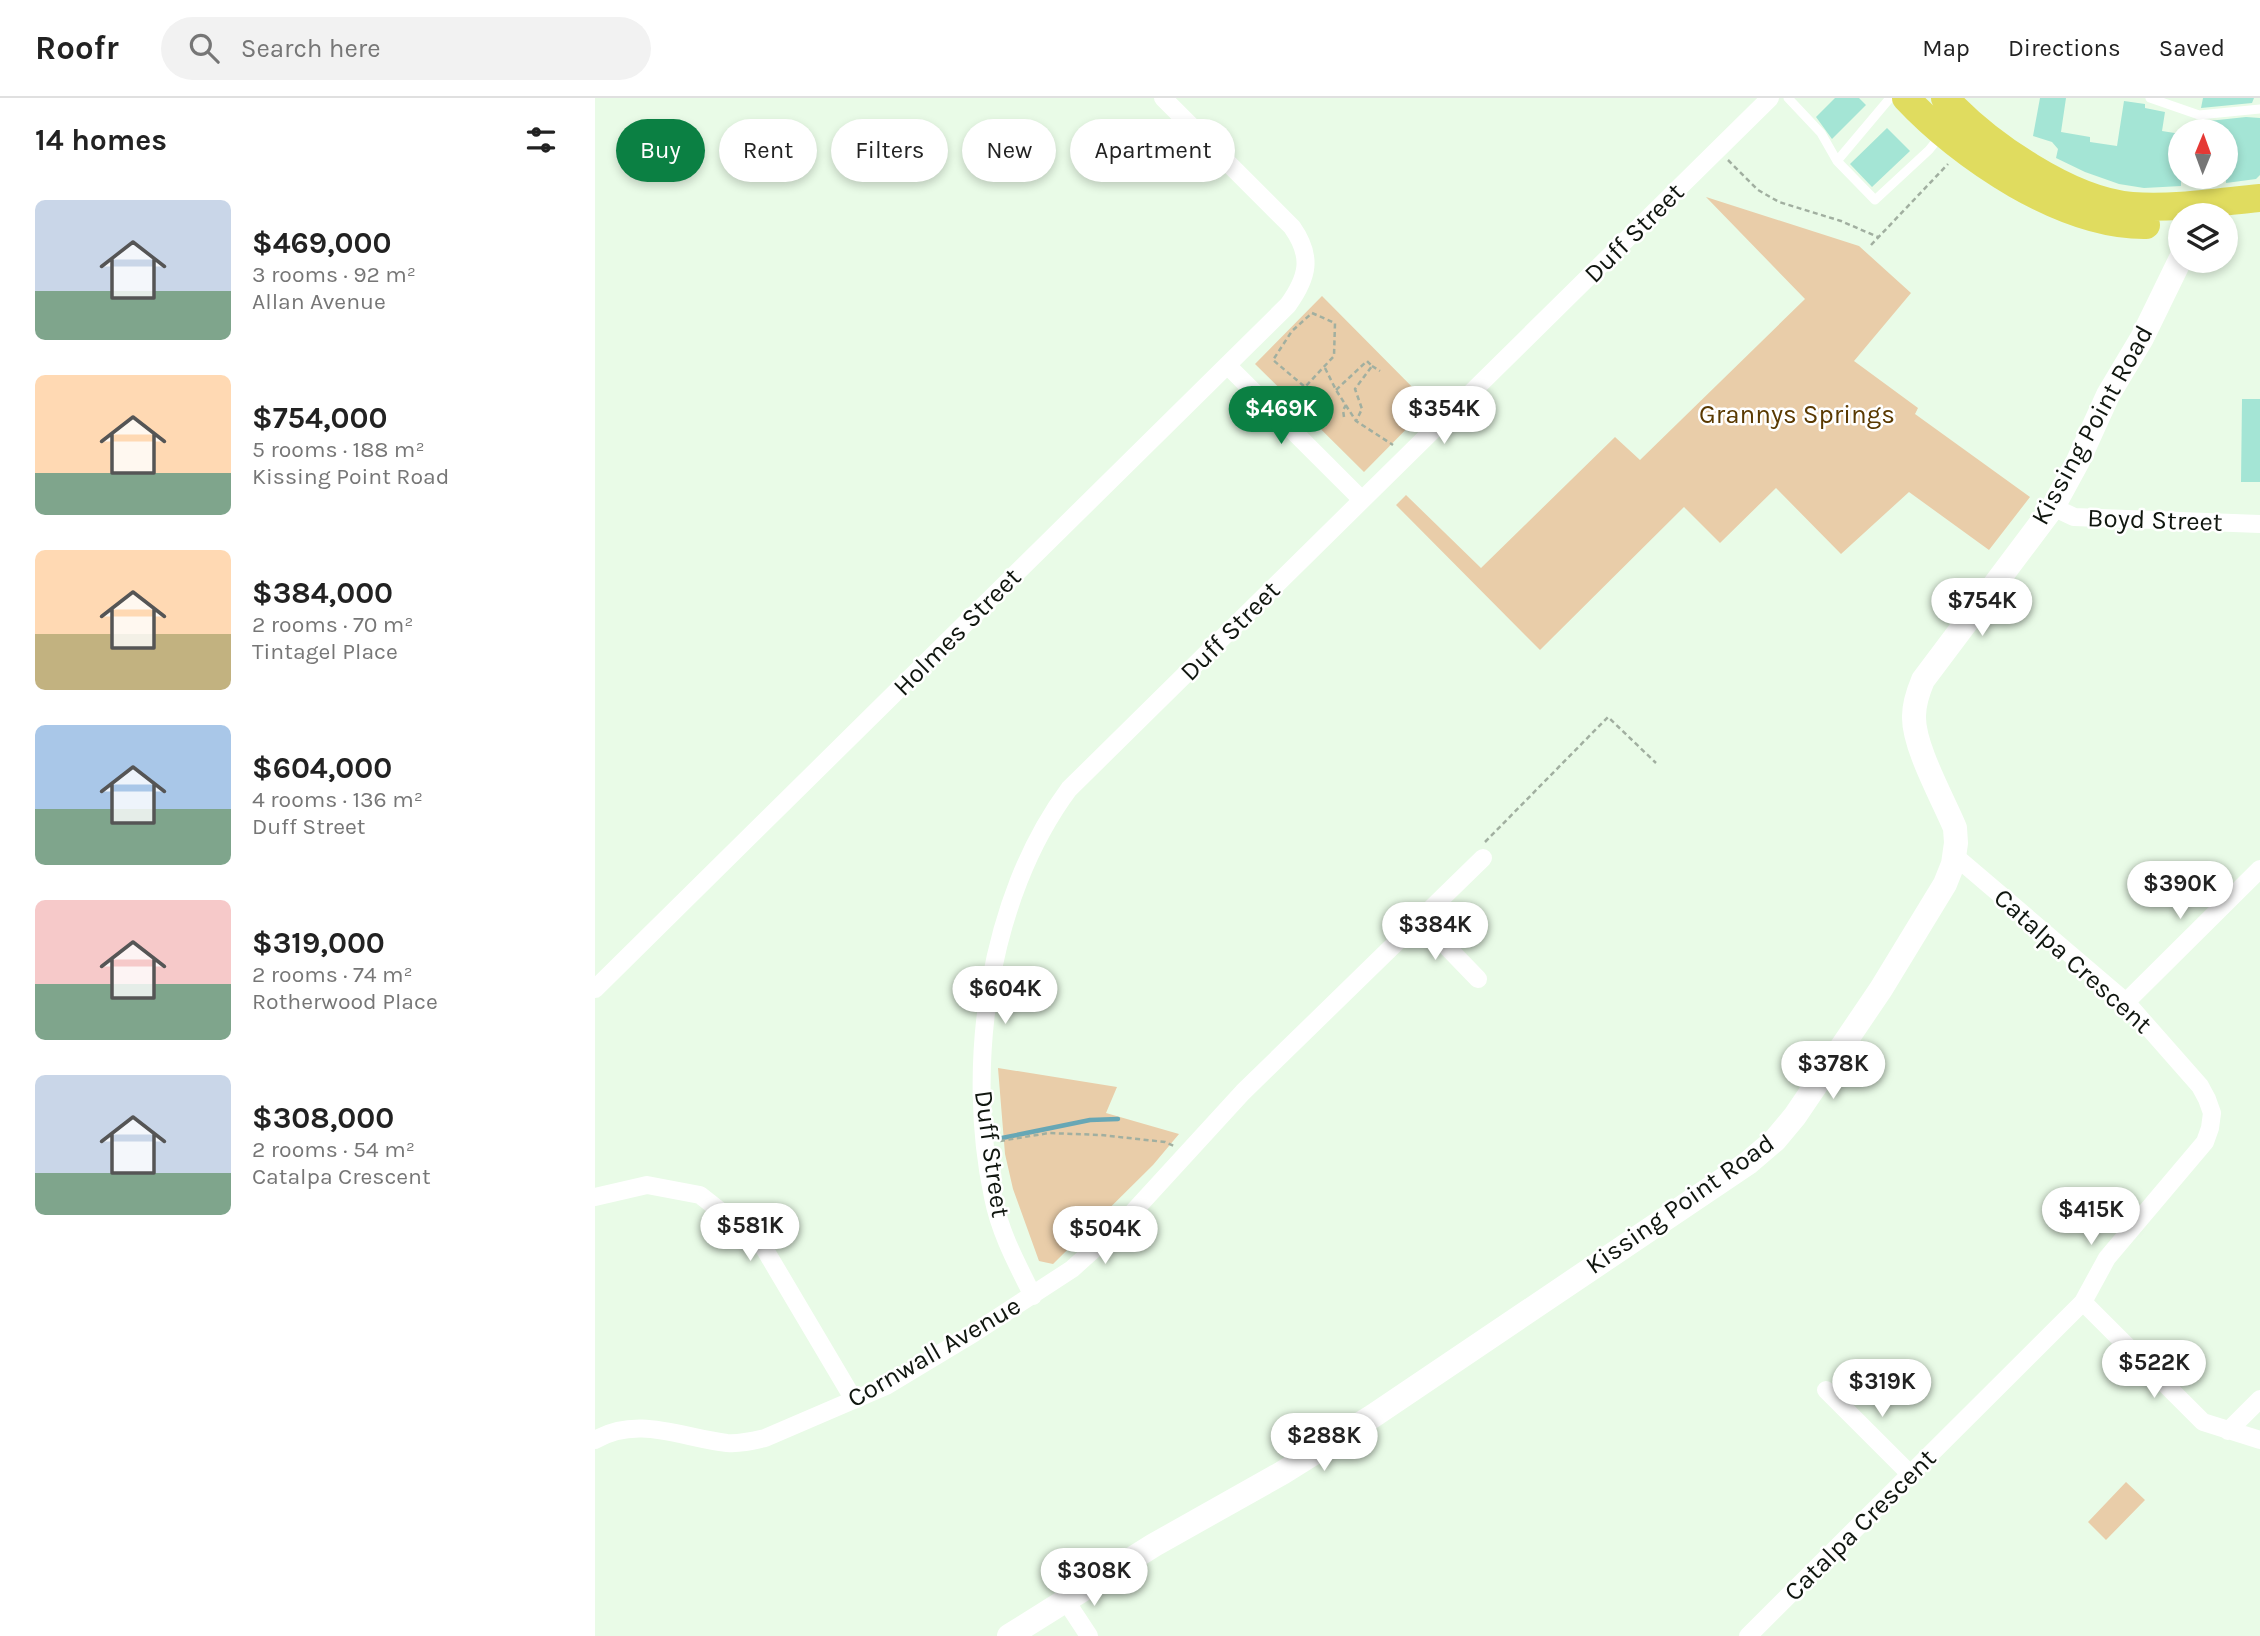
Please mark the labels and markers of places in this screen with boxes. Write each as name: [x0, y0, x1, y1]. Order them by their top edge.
pin: $469K: [1232, 386, 1330, 446]
pin: $354K: [1395, 386, 1493, 446]
pin: $754K: [1933, 578, 2031, 638]
pin: $390K: [2131, 862, 2229, 921]
pin: $384K: [1386, 902, 1484, 962]
pin: $604K: [956, 967, 1054, 1026]
pin: $378K: [1784, 1042, 1882, 1101]
pin: $415K: [2042, 1188, 2140, 1247]
pin: $581K: [701, 1204, 799, 1263]
pin: $504K: [1056, 1206, 1154, 1266]
pin: $522K: [2105, 1340, 2203, 1400]
pin: $319K: [1833, 1360, 1931, 1419]
pin: $288K: [1275, 1414, 1373, 1473]
pin: $308K: [1045, 1548, 1143, 1608]

